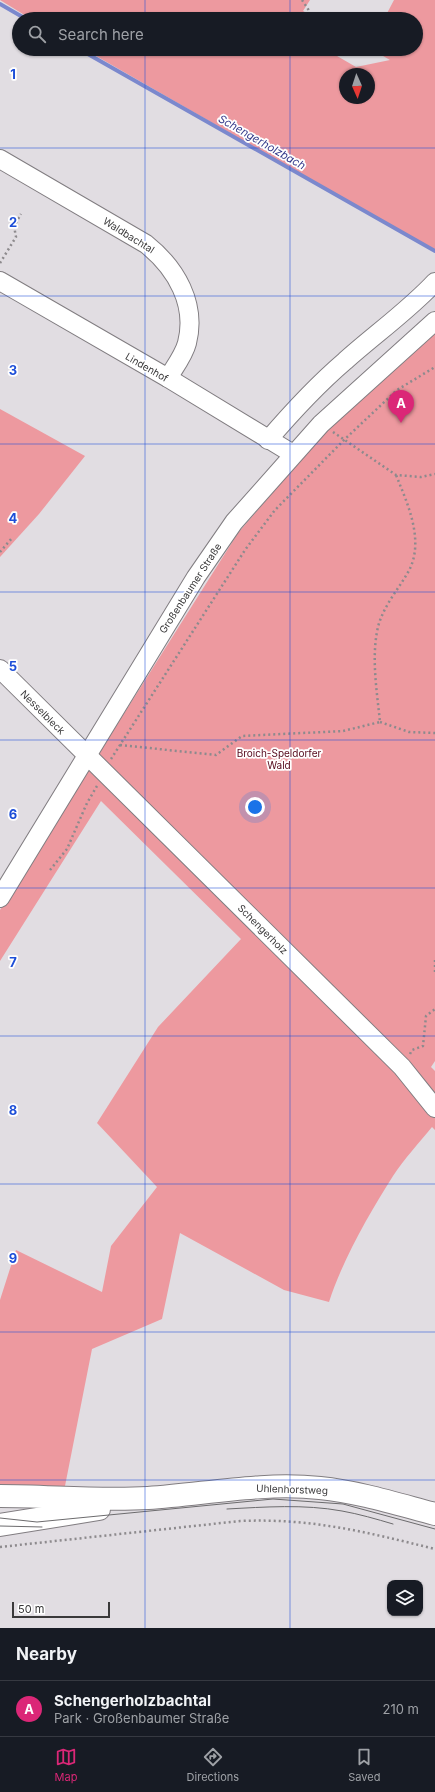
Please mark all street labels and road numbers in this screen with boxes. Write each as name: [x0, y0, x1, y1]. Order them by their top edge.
street label: Waldbachtal: [101, 214, 157, 256]
street label: Lindenhof: [123, 350, 171, 384]
street label: Großenbaumer Straße: [156, 541, 224, 635]
street label: Nesselbleck: [18, 687, 68, 737]
street label: Schengerholz: [236, 902, 290, 956]
street label: Uhlenhorstweg: [256, 1482, 328, 1496]

